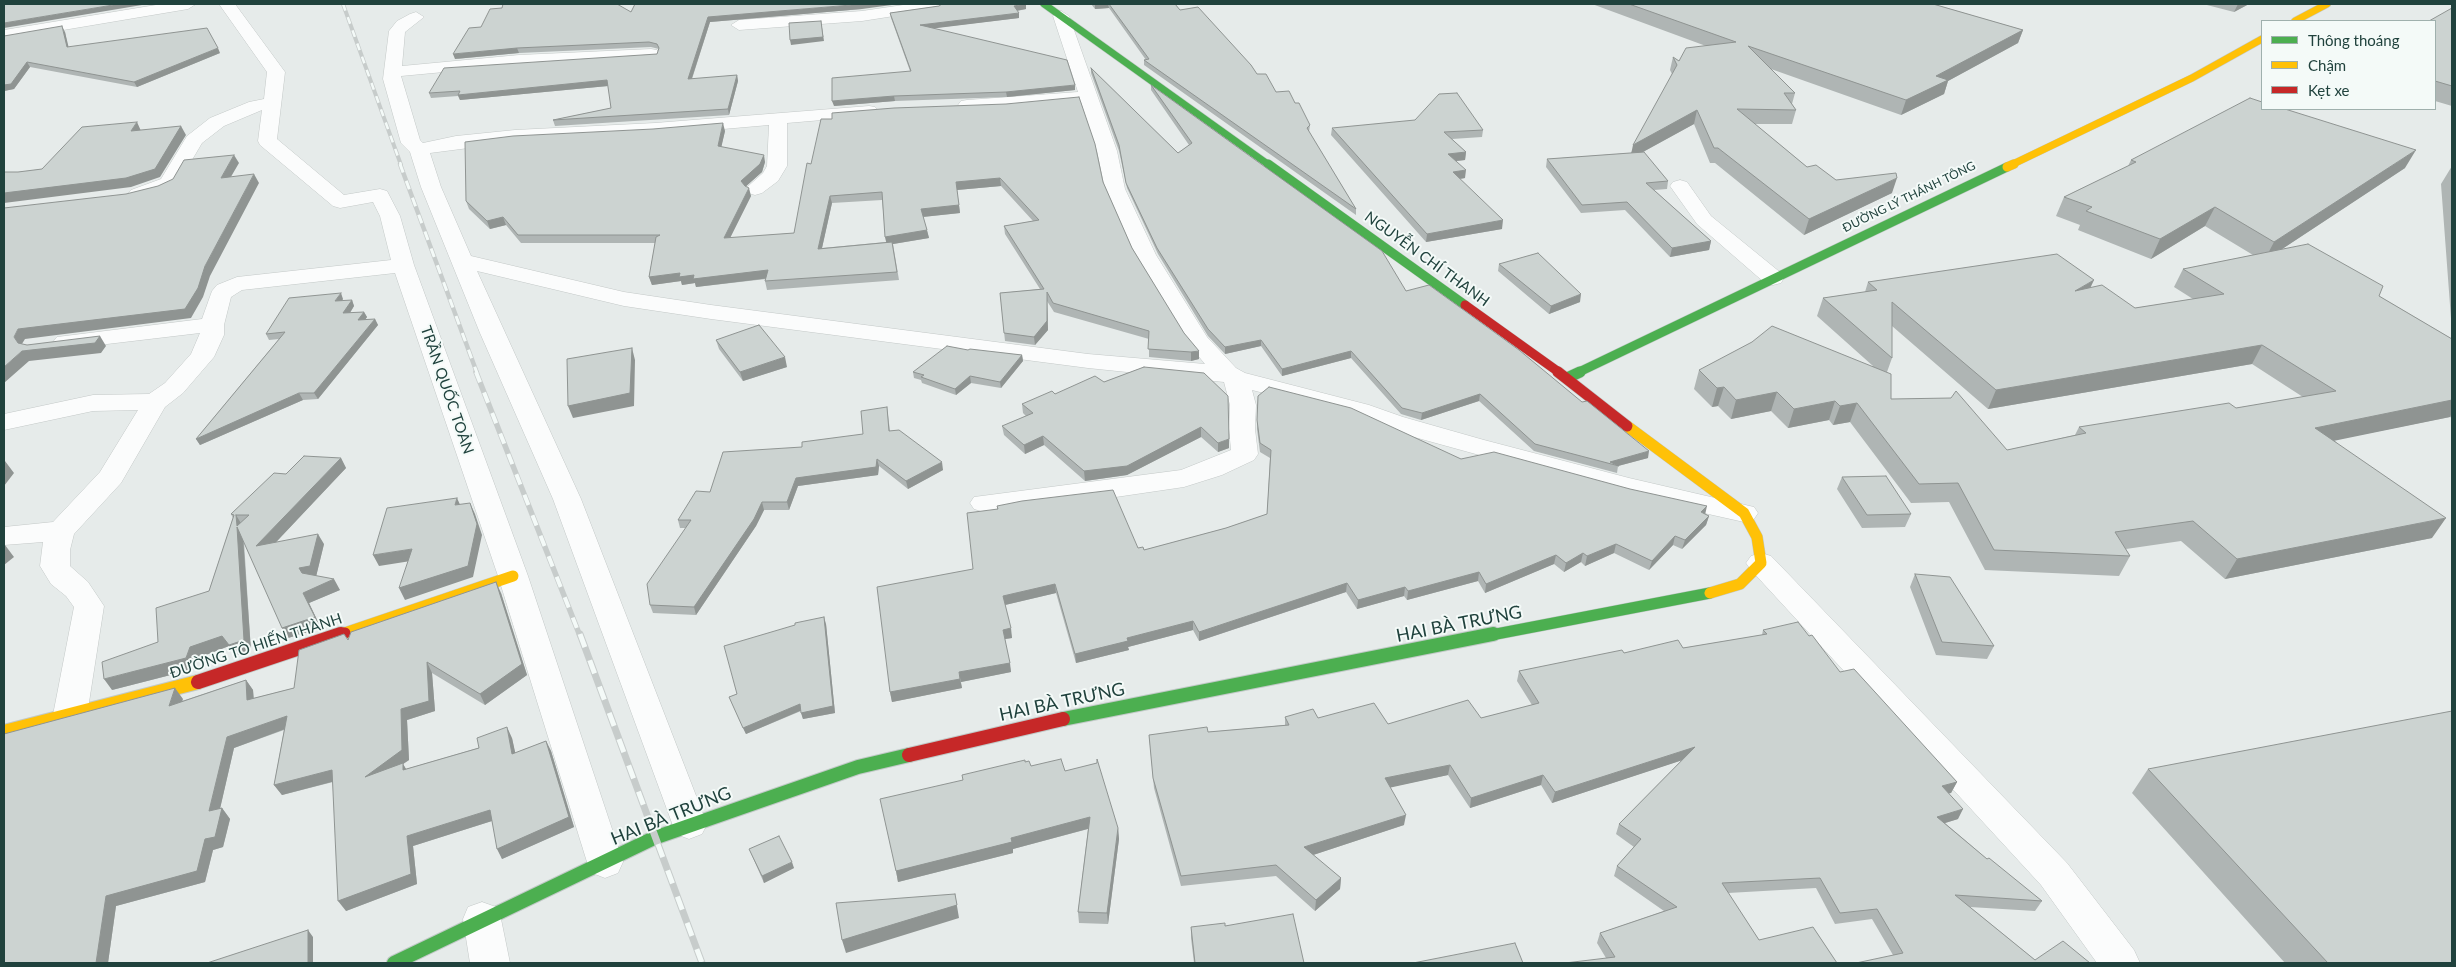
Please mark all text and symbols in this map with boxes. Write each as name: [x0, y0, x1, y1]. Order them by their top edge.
legend: [2261, 20, 2436, 110]
text: Thông thoáng: [2308, 31, 2400, 49]
text: Chậm: [2308, 56, 2346, 74]
text: Kẹt xe: [2308, 81, 2350, 99]
street label: ĐƯỜNG LÝ THÁNH TÔNG: [1840, 159, 1978, 235]
street label: NGUYỄN CHÍ THANH: [1361, 208, 1493, 310]
street label: TRẦN QUỐC TOẢN: [417, 324, 477, 456]
street label: HAI BÀ TRƯNG: [1394, 601, 1524, 647]
street label: ĐƯỜNG TÔ HIẾN THÀNH: [168, 610, 344, 682]
street label: HAI BÀ TRƯNG: [997, 678, 1127, 726]
street label: HAI BÀ TRƯNG: [608, 782, 734, 850]

